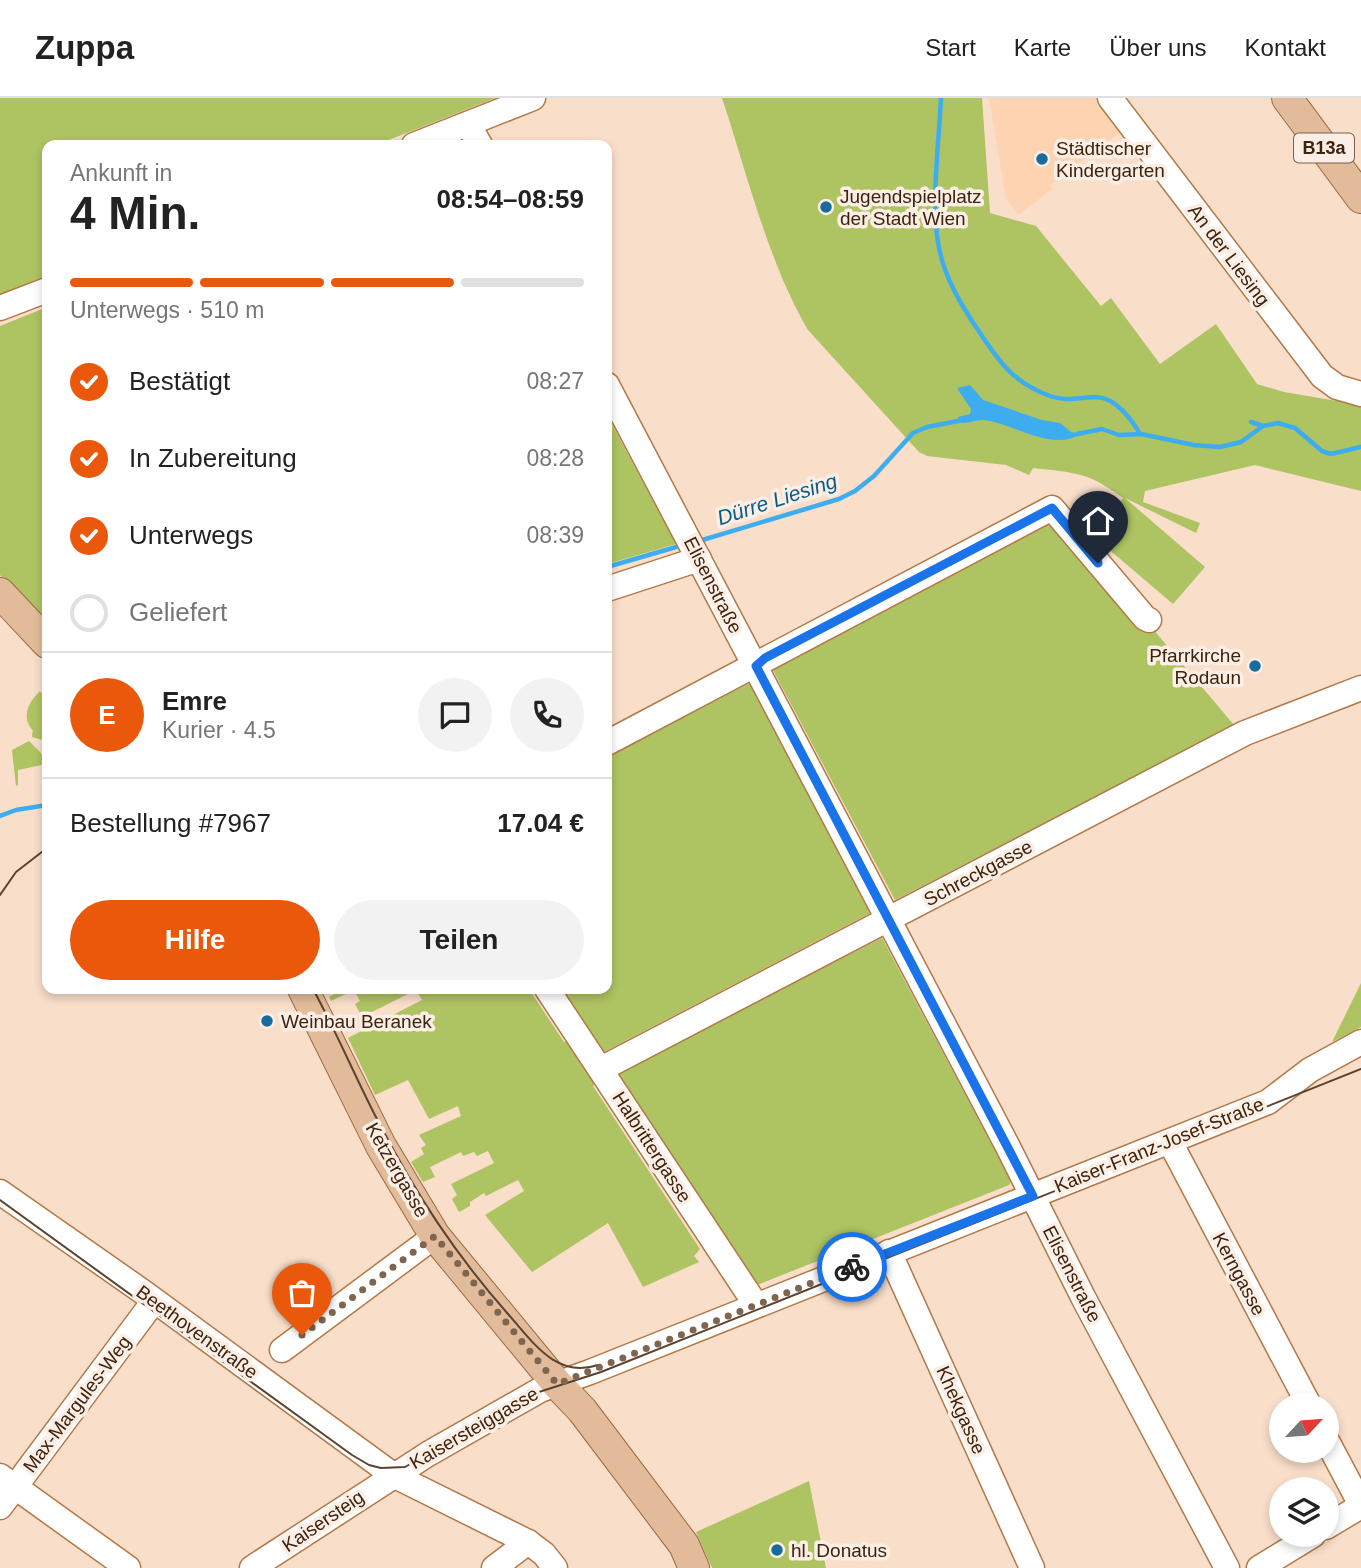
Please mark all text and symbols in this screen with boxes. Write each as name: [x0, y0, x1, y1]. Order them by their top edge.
text: Zuppa: [35, 29, 134, 66]
text: Start: [925, 34, 976, 61]
text: Karte: [1014, 34, 1071, 61]
text: Über uns: [1109, 34, 1207, 61]
text: Kontakt: [1245, 34, 1326, 61]
road number: B13a: [1294, 134, 1354, 162]
place label: Städtischer Kindergarten: [1056, 138, 1165, 181]
marker: Städtischer Kindergarten: [1034, 151, 1050, 167]
text: Ankunft in: [70, 160, 172, 186]
text: 08:54–08:59: [437, 184, 584, 214]
place label: Jugendspielplatz der Stadt Wien: [840, 186, 982, 229]
text: 4 Min.: [70, 187, 200, 239]
marker: Jugendspielplatz der Stadt Wien: [818, 199, 834, 215]
street label: An der Liesing: [1184, 200, 1274, 310]
text: Unterwegs · 510 m: [70, 297, 264, 323]
icon: check: [70, 363, 108, 401]
text: Bestätigt: [129, 366, 230, 396]
text: 08:27: [526, 368, 584, 394]
icon: check: [70, 440, 108, 478]
text: In Zubereitung: [129, 443, 297, 473]
text: 08:28: [526, 445, 584, 471]
water label: Dürre Liesing: [714, 469, 840, 529]
pin: [1068, 491, 1128, 563]
icon: home: [1079, 502, 1117, 540]
icon: check: [70, 517, 108, 555]
text: Unterwegs: [129, 520, 253, 550]
text: 08:39: [526, 522, 584, 548]
street label: Elisenstraße: [680, 533, 746, 637]
text: Geliefert: [129, 597, 227, 627]
place label: Pfarrkirche Rodaun: [1149, 645, 1241, 688]
marker: Pfarrkirche Rodaun: [1247, 658, 1263, 674]
button: chat: [418, 678, 492, 752]
button: phone: [510, 678, 584, 752]
text: Emre: [162, 686, 227, 716]
text: E: [98, 700, 116, 730]
text: Kurier · 4.5: [162, 717, 276, 743]
text: Bestellung #7967: [70, 808, 271, 838]
text: 17.04 €: [497, 808, 584, 838]
street label: Schreckgasse: [920, 836, 1036, 910]
button: Hilfe: [70, 900, 320, 980]
button: Teilen: [334, 900, 584, 980]
place label: Weinbau Beranek: [281, 1011, 432, 1032]
marker: Weinbau Beranek: [259, 1013, 275, 1029]
street label: Halbrittergasse: [608, 1088, 696, 1206]
street label: Kaiser-Franz-Josef-Straße: [1051, 1093, 1267, 1197]
street label: Ketzergasse: [362, 1119, 432, 1221]
street label: Elisenstraße: [1039, 1222, 1105, 1326]
street label: Kerngasse: [1208, 1229, 1270, 1319]
courier: [817, 1232, 887, 1302]
icon: bike: [833, 1248, 871, 1286]
pin: [272, 1263, 332, 1335]
icon: bag: [283, 1274, 321, 1312]
street label: Beethovenstraße: [132, 1281, 262, 1383]
street label: Max-Margules-Weg: [19, 1332, 135, 1476]
street label: Khekgasse: [932, 1363, 990, 1457]
street label: Kaisersteiggasse: [406, 1383, 542, 1473]
north arrow: [1269, 1393, 1339, 1463]
map controls: [1269, 1393, 1339, 1547]
button: layers: [1269, 1477, 1339, 1547]
street label: Kaisersteig: [278, 1486, 368, 1556]
place label: hl. Donatus: [791, 1540, 887, 1561]
marker: hl. Donatus: [769, 1542, 785, 1558]

